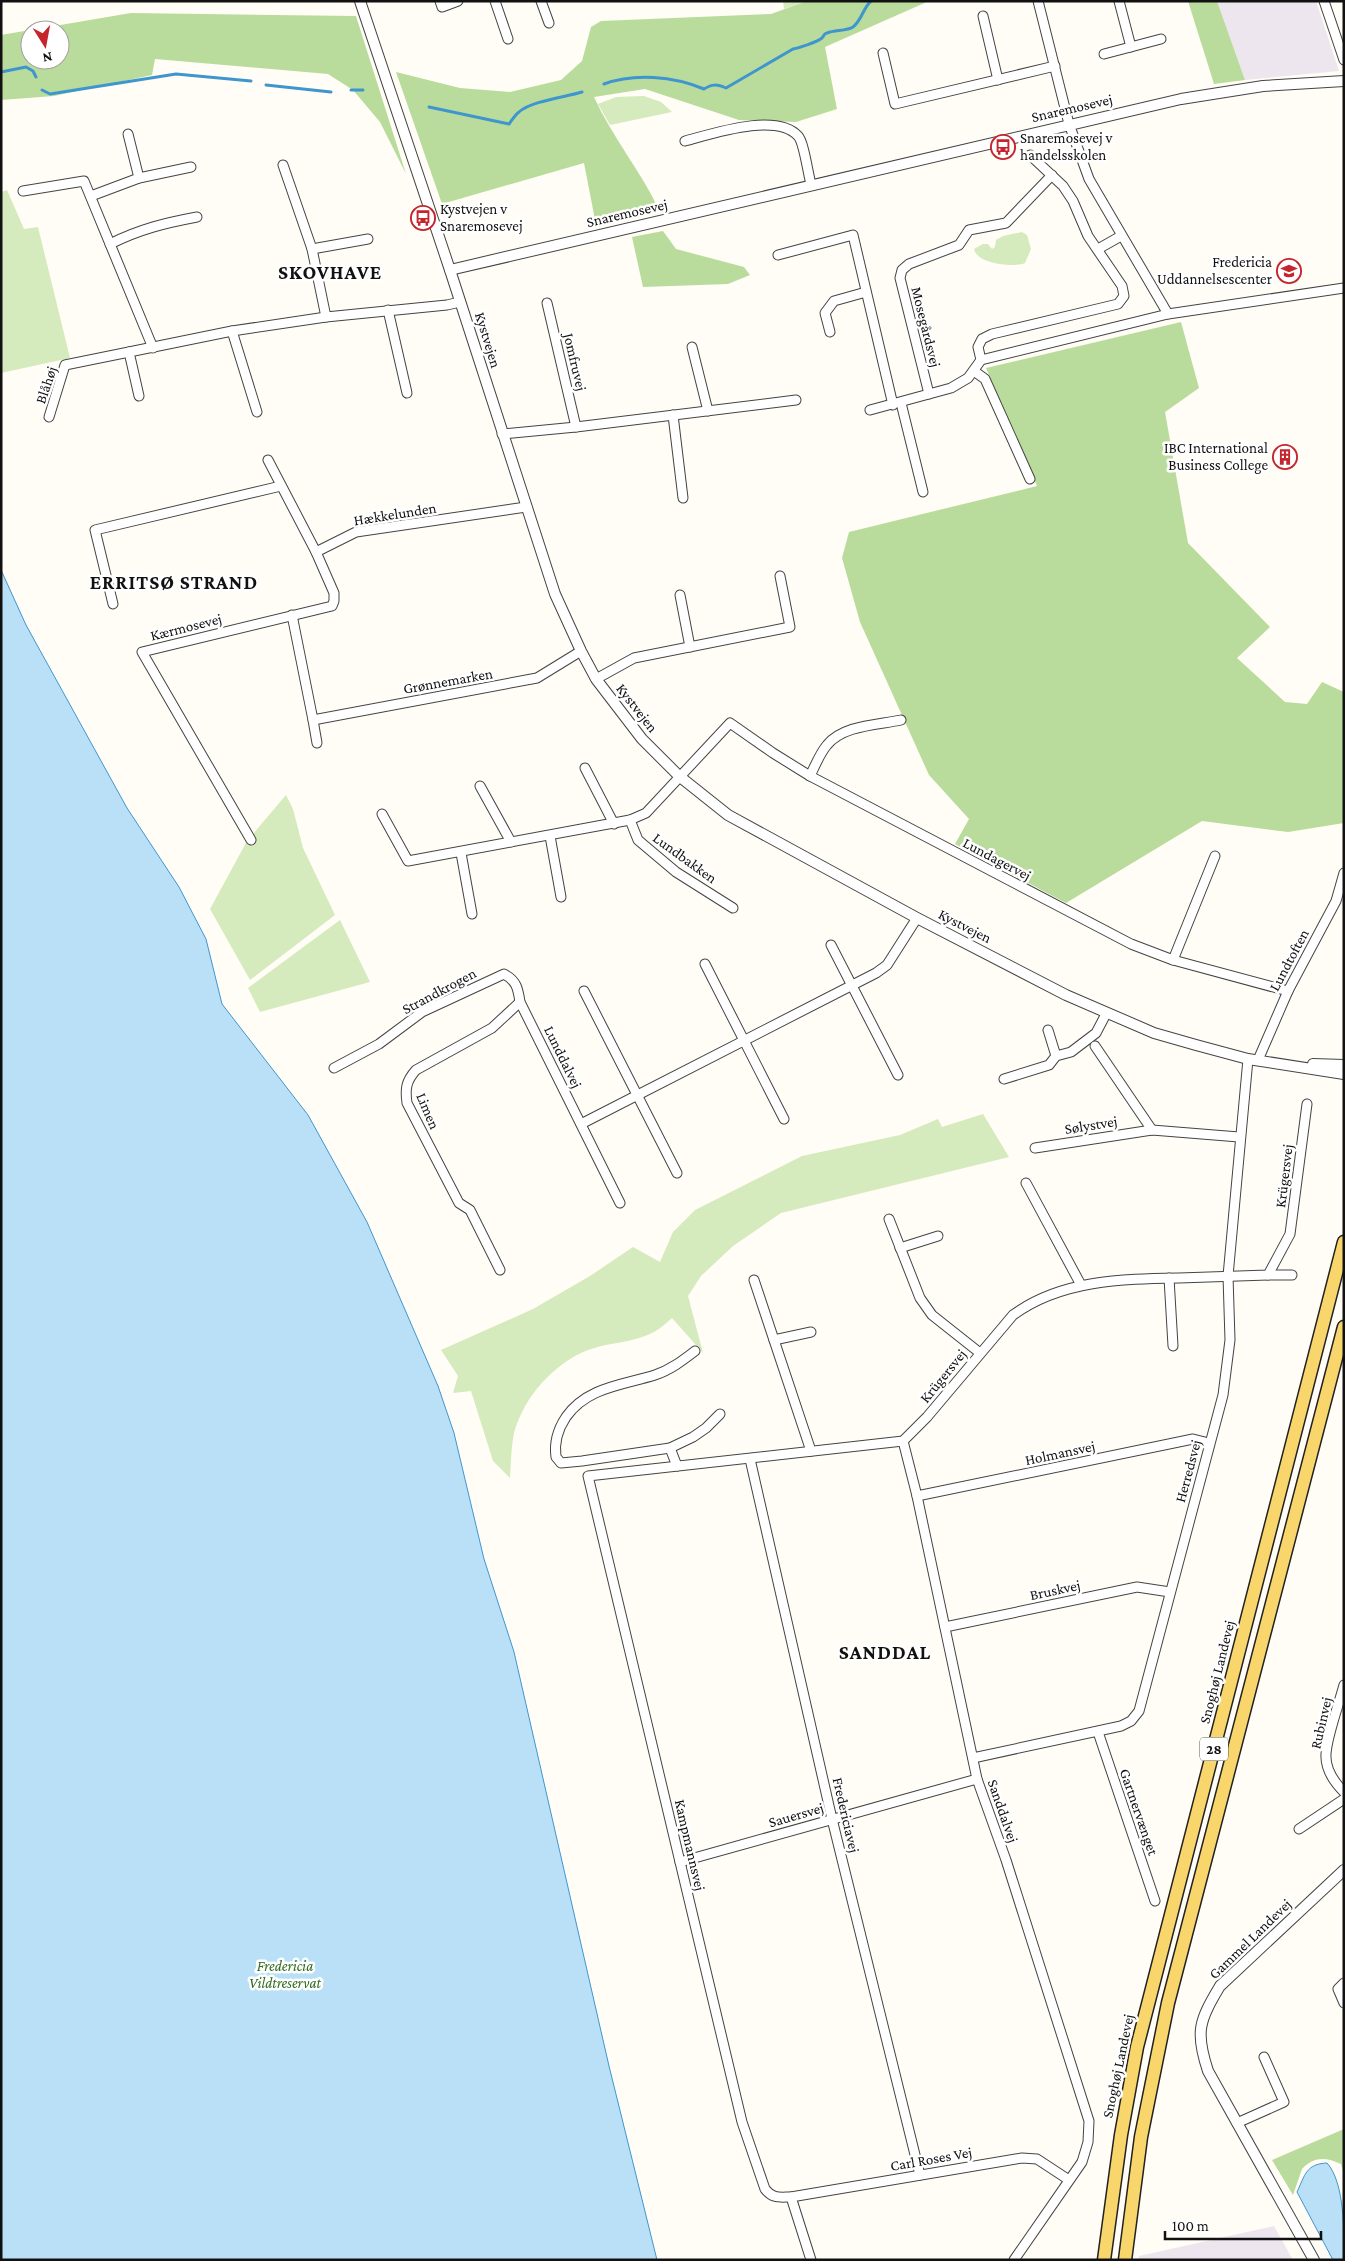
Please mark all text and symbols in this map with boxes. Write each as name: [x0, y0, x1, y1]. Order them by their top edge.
north arrow: [20, 20, 70, 70]
text: N: [41, 49, 54, 67]
street label: Snaremosevej: [1030, 91, 1114, 126]
place label: Snaremosevej v handelsskolen: [1020, 130, 1112, 163]
bus stop icon: Snaremosevej v handelsskolen: [990, 134, 1016, 160]
street label: Snaremosevej: [585, 196, 669, 231]
place label: Kystvejen v Snaremosevej: [440, 201, 523, 235]
bus stop icon: Kystvejen v Snaremosevej: [410, 205, 436, 231]
place label: Fredericia Uddannelsescenter: [1157, 254, 1273, 287]
school or university icon: Fredericia Uddannelsescenter: [1276, 258, 1302, 284]
district label: SKOVHAVE: [278, 261, 382, 283]
street label: Mosegårdsvej: [907, 285, 944, 369]
street label: Kystvejen: [471, 310, 504, 370]
street label: Jomfruvej: [559, 330, 589, 393]
street label: Blåhøj: [32, 364, 61, 406]
place label: IBC International Business College: [1164, 440, 1268, 474]
building icon: IBC International Business College: [1272, 444, 1298, 470]
street label: Hækkelunden: [353, 500, 437, 528]
district label: ERRITSØ STRAND: [90, 571, 258, 593]
street label: Kærmosevej: [149, 610, 224, 645]
street label: Grønnemarken: [402, 665, 494, 697]
street label: Kystvejen: [612, 680, 661, 736]
street label: Lundbakken: [650, 830, 720, 886]
street label: Lundagervej: [960, 834, 1034, 884]
street label: Kystvejen: [935, 906, 994, 947]
street label: Lundtoften: [1266, 926, 1312, 994]
street label: Strandkrogen: [399, 965, 479, 1018]
street label: Lunddalvej: [540, 1023, 585, 1091]
street label: Limen: [413, 1090, 443, 1132]
street label: Sølystvej: [1064, 1113, 1119, 1138]
street label: Krügersvej: [1272, 1143, 1297, 1209]
street label: Krügersvej: [917, 1346, 970, 1406]
street label: Holmansvej: [1024, 1438, 1097, 1469]
street label: Herredsvej: [1172, 1438, 1205, 1504]
street label: Bruskvej: [1028, 1577, 1082, 1604]
street label: Snoghøj Landevej: [1196, 1619, 1239, 1726]
district label: SANDDAL: [839, 1641, 931, 1663]
street label: Rubinvej: [1307, 1695, 1336, 1751]
road number: 28: [1200, 1738, 1228, 1760]
street label: Gartnervænget: [1116, 1767, 1162, 1859]
street label: Fredericiavej: [829, 1776, 862, 1854]
street label: Sanddalvej: [984, 1777, 1021, 1845]
street label: Kampmannsvej: [671, 1798, 708, 1893]
street label: Sauersvej: [767, 1800, 826, 1831]
street label: Gammel Landevej: [1206, 1896, 1295, 1983]
park label: Fredericia Vildtreservat: [249, 1958, 321, 1991]
street label: Snoghøj Landevej: [1099, 2013, 1138, 2120]
street label: Carl Roses Vej: [889, 2144, 973, 2175]
scale bar: [1165, 2208, 1321, 2240]
text: 100 m: [1172, 2218, 1209, 2234]

